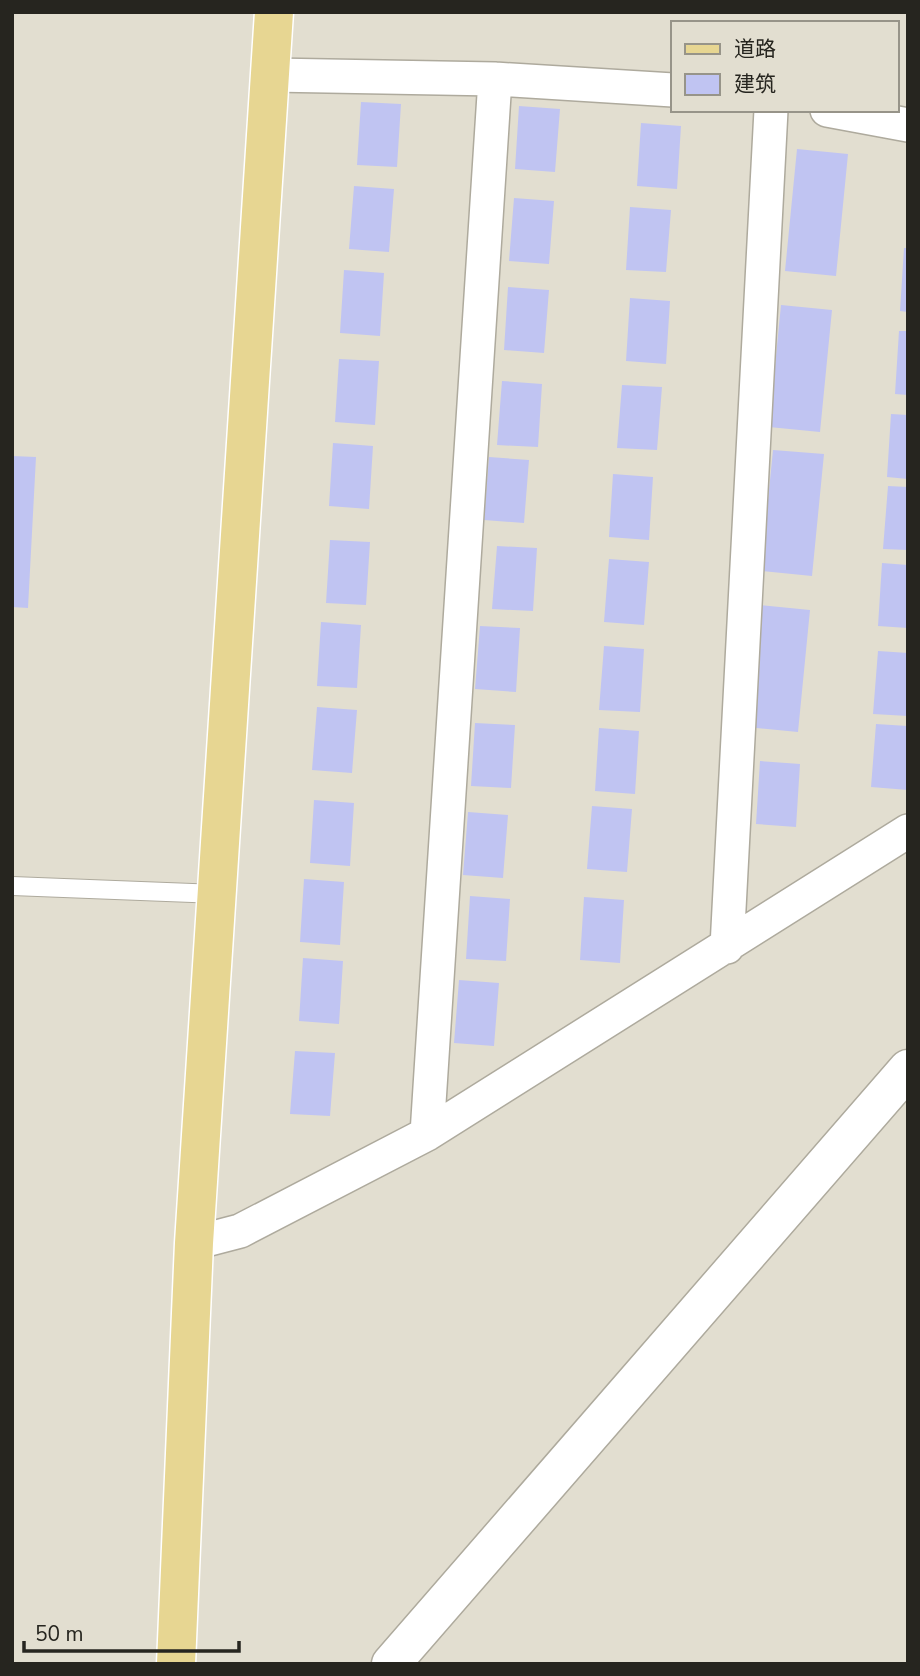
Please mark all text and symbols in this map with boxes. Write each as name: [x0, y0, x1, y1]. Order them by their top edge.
legend: [671, 21, 899, 112]
text: 道路: [734, 35, 776, 63]
text: 建筑: [734, 70, 776, 98]
scale bar: [24, 1610, 240, 1654]
text: 50 m: [35, 1620, 84, 1648]

